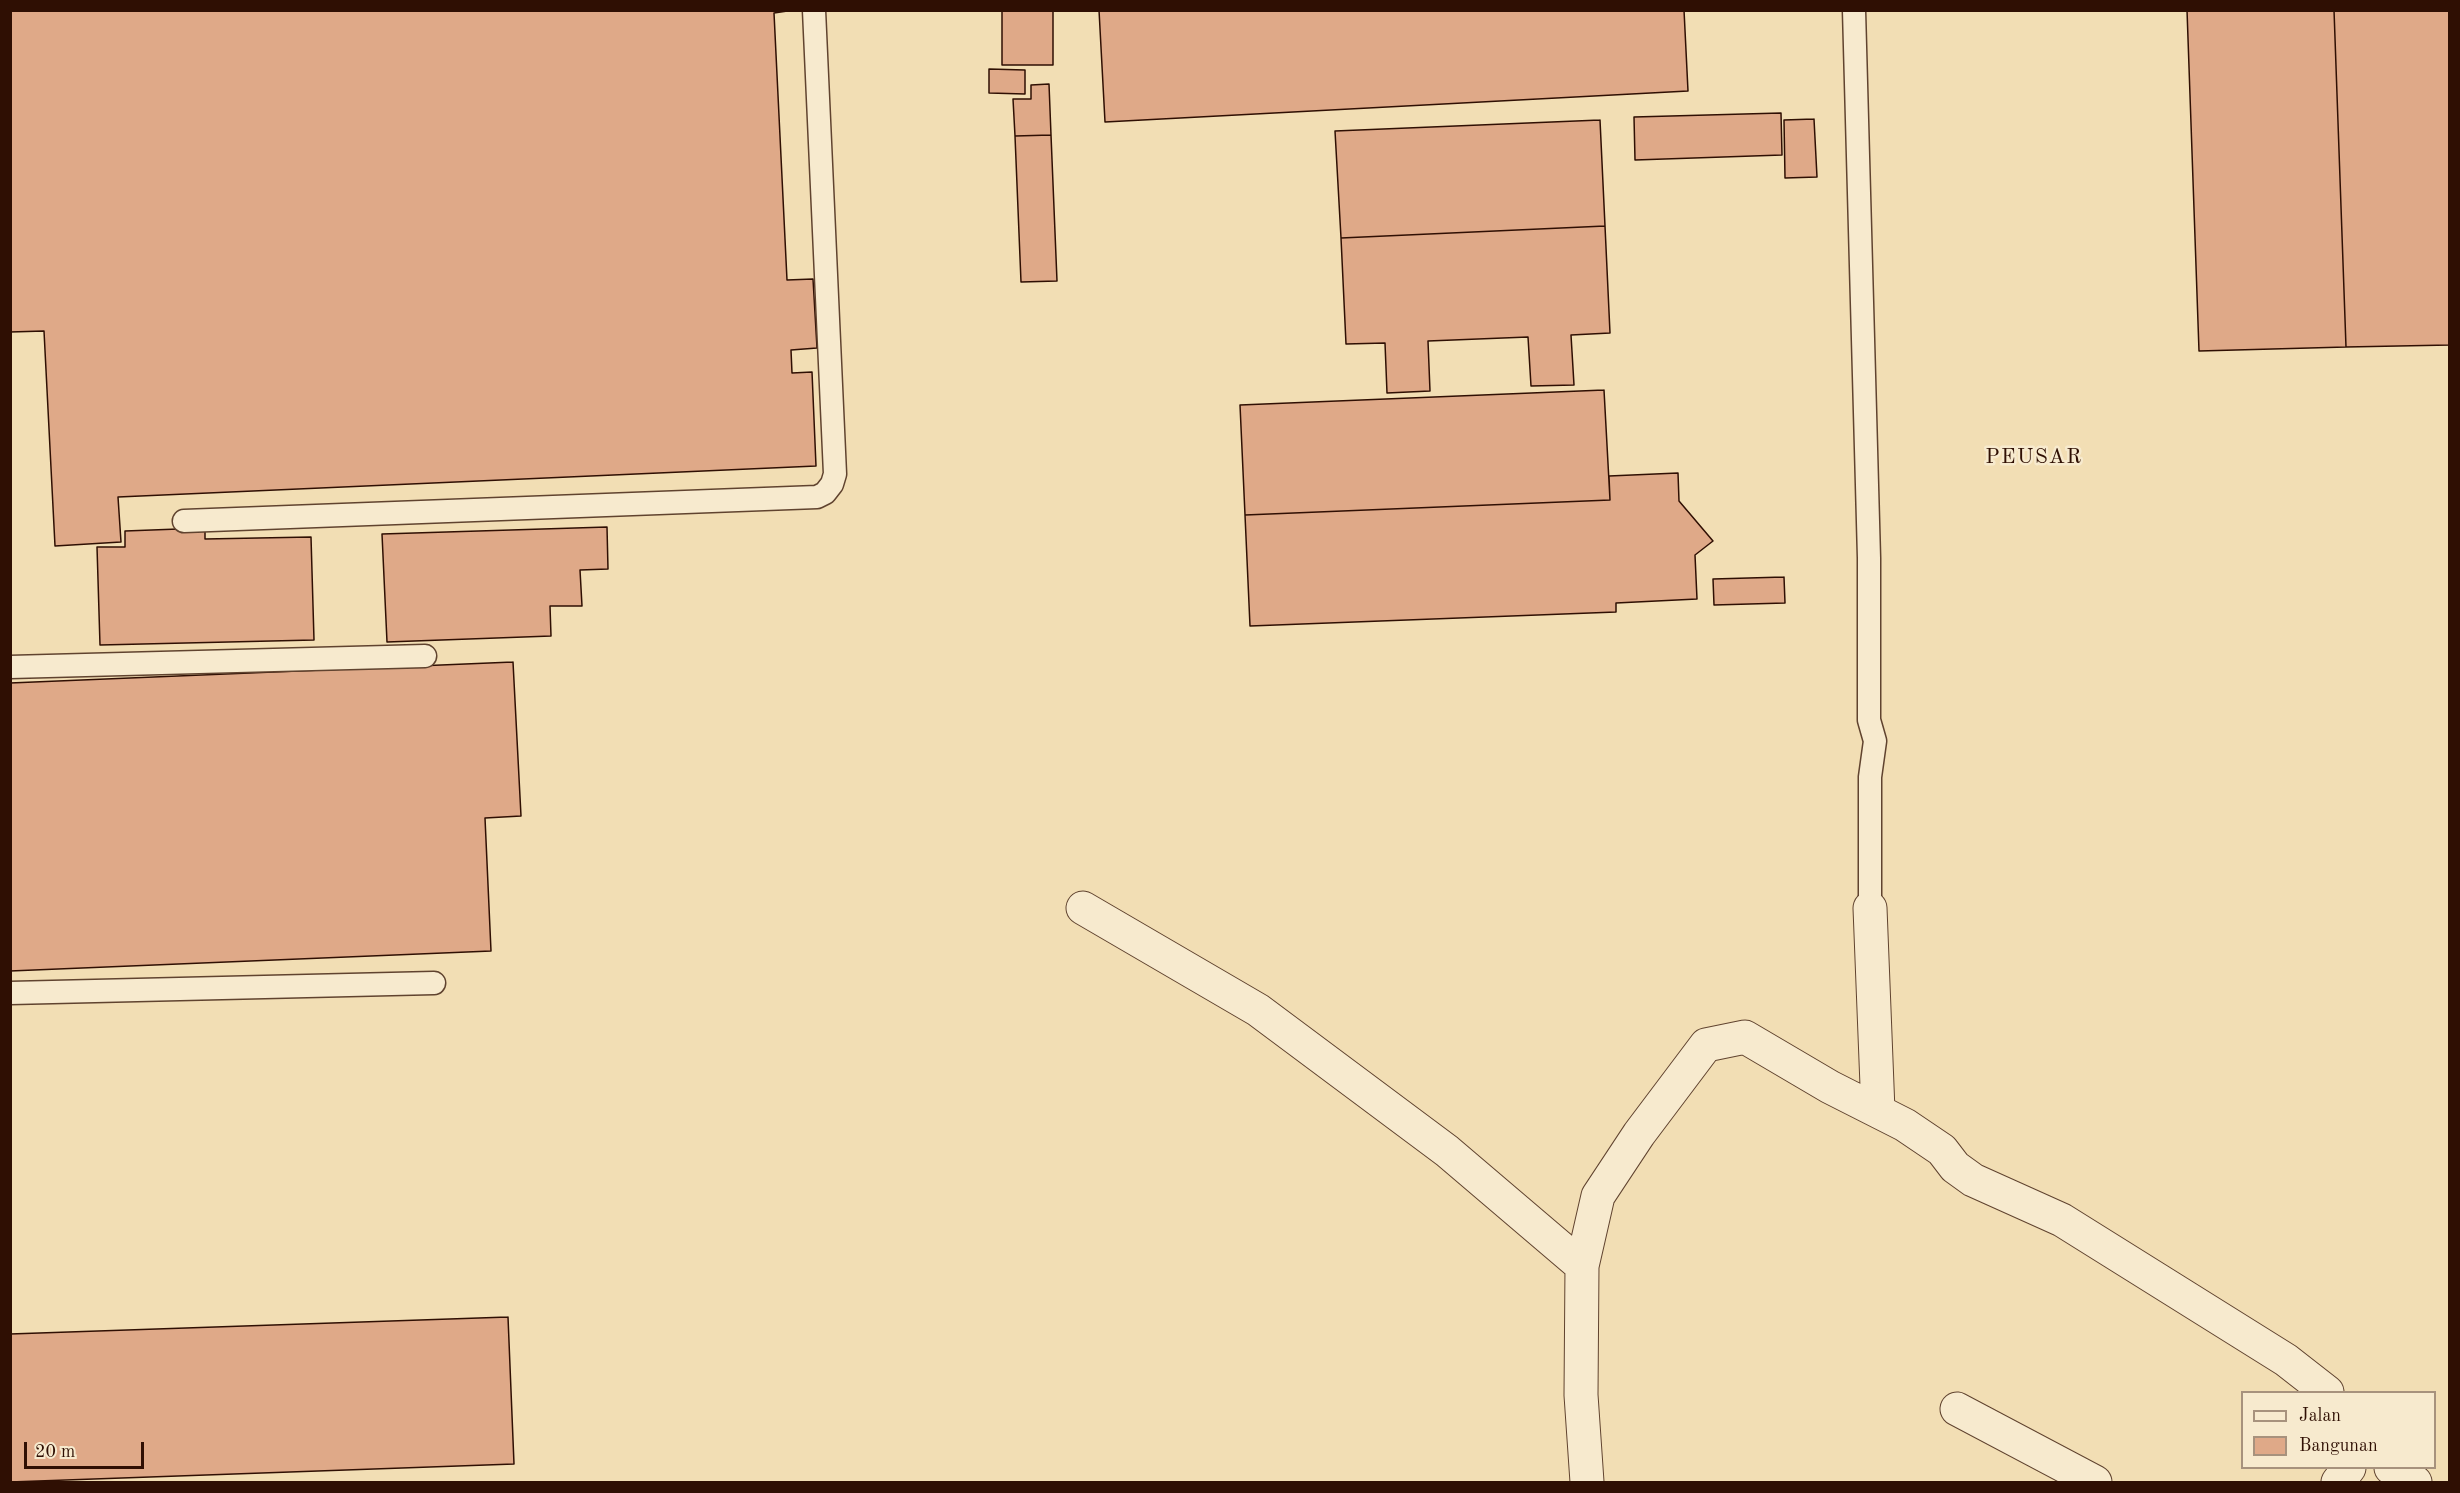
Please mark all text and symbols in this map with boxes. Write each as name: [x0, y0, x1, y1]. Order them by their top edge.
district label: PEUSAR: [1985, 444, 2083, 470]
legend: [2241, 1391, 2436, 1469]
text: Jalan: [2299, 1407, 2341, 1425]
scale bar: [27, 1430, 147, 1468]
text: Bangunan: [2299, 1437, 2378, 1455]
text: 20 m: [35, 1443, 75, 1461]

